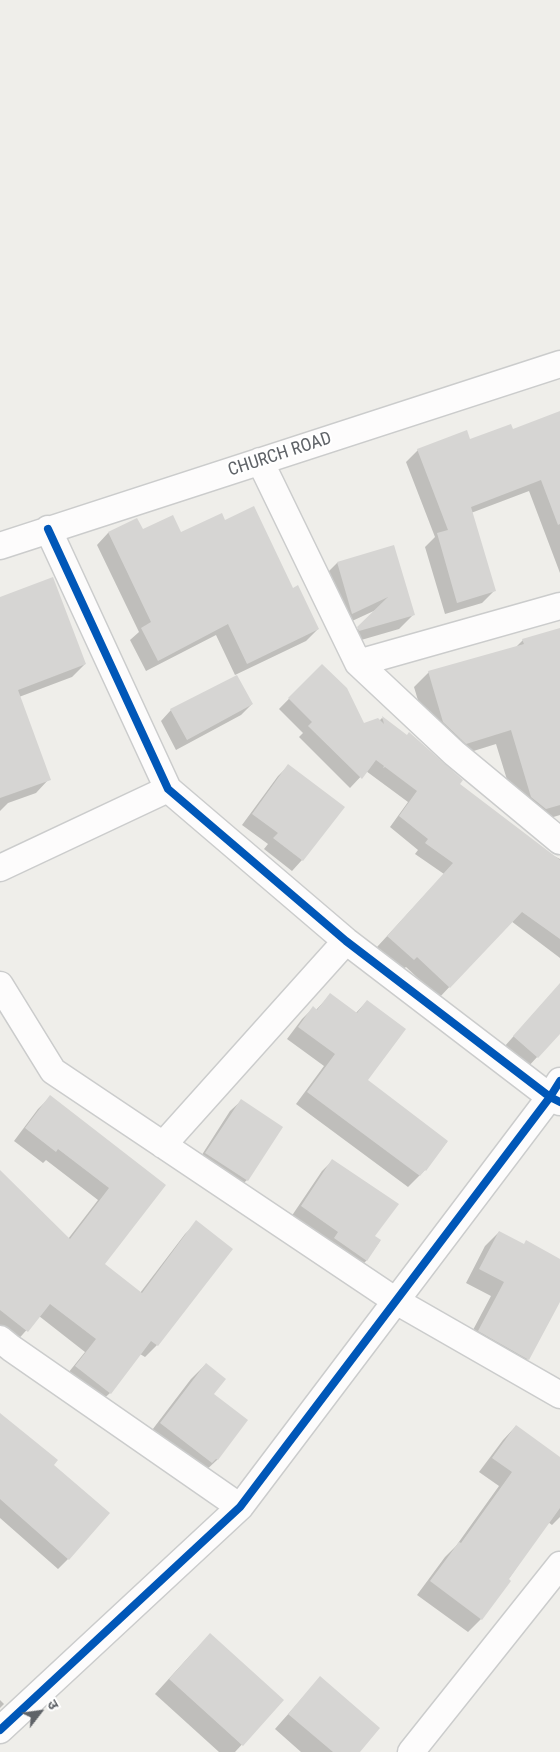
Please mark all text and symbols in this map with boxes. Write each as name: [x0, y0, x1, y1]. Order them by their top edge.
street label: CHURCH ROAD: [226, 428, 334, 482]
north arrow: [15, 1687, 65, 1737]
text: उ: [44, 1697, 62, 1712]

